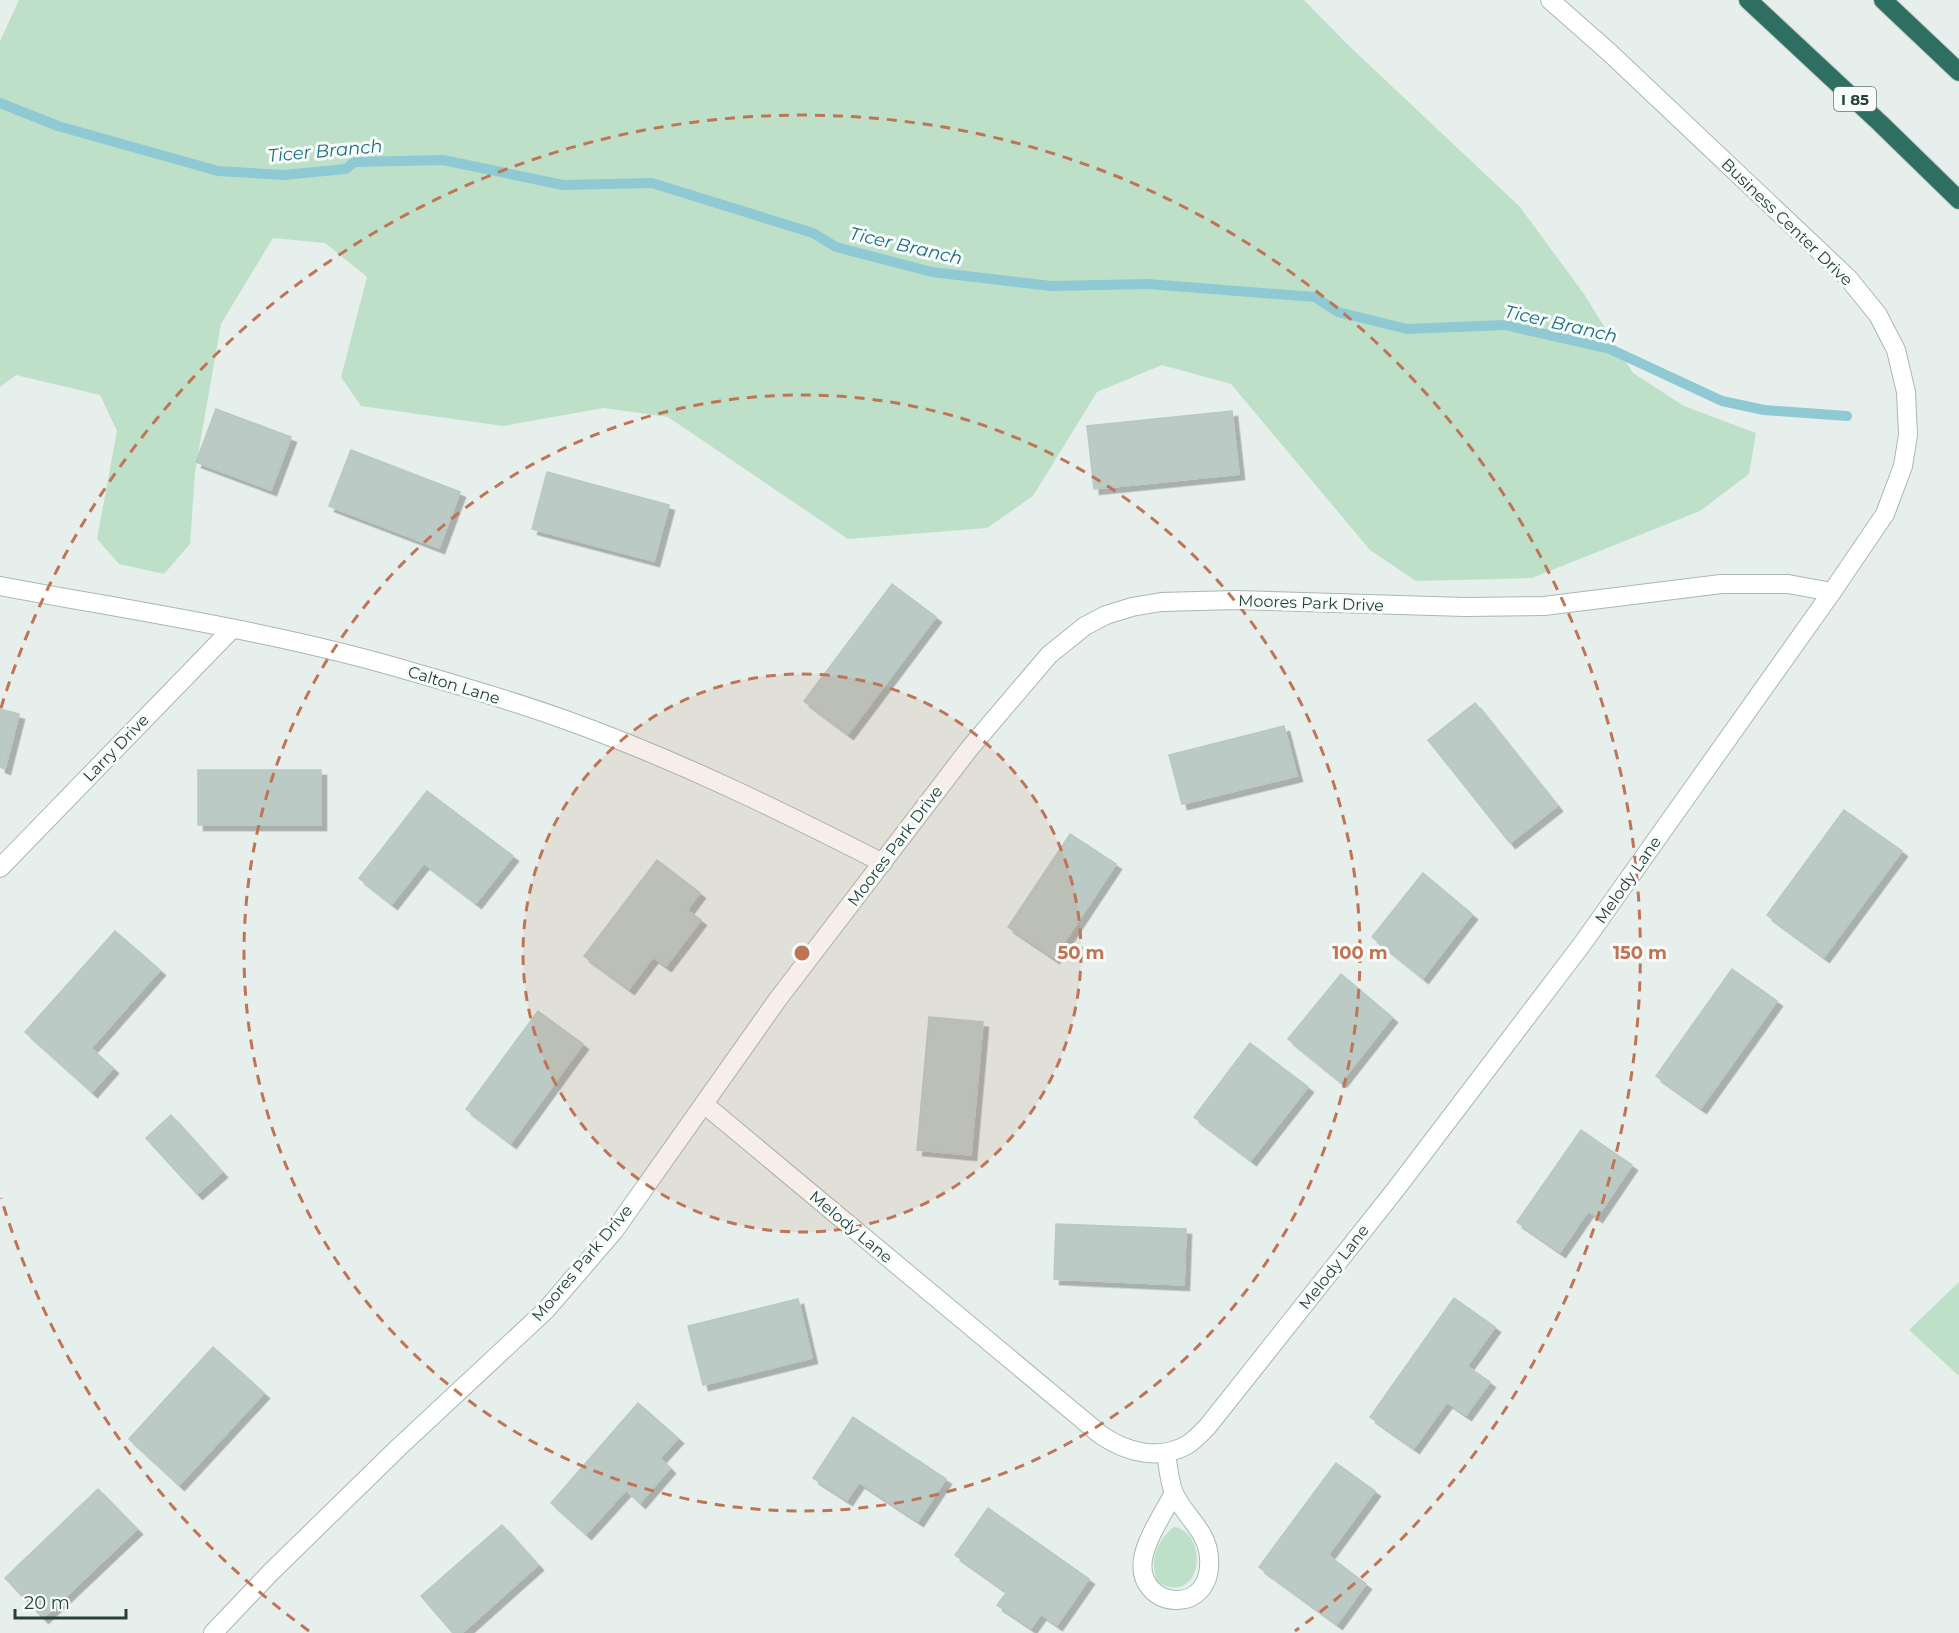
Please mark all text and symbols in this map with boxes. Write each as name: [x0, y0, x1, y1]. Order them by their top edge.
road number: I 85: [1834, 87, 1876, 111]
water label: Ticer Branch: [267, 135, 383, 167]
street label: Business Center Drive: [1717, 154, 1857, 290]
water label: Ticer Branch: [847, 222, 965, 270]
water label: Ticer Branch: [1502, 300, 1620, 348]
street label: Moores Park Drive: [1238, 591, 1384, 615]
street label: Calton Lane: [406, 662, 502, 708]
street label: Larry Drive: [79, 710, 153, 786]
street label: Moores Park Drive: [844, 782, 946, 910]
street label: Melody Lane: [1591, 833, 1665, 927]
text: 50 m: [1058, 942, 1104, 964]
text: 100 m: [1332, 942, 1388, 964]
text: 150 m: [1613, 942, 1667, 964]
centre of rings: [792, 943, 812, 963]
street label: Melody Lane: [806, 1187, 896, 1267]
street label: Moores Park Drive: [528, 1201, 636, 1325]
street label: Melody Lane: [1295, 1221, 1373, 1313]
scale bar: [15, 1582, 126, 1620]
text: 20 m: [24, 1592, 70, 1614]

